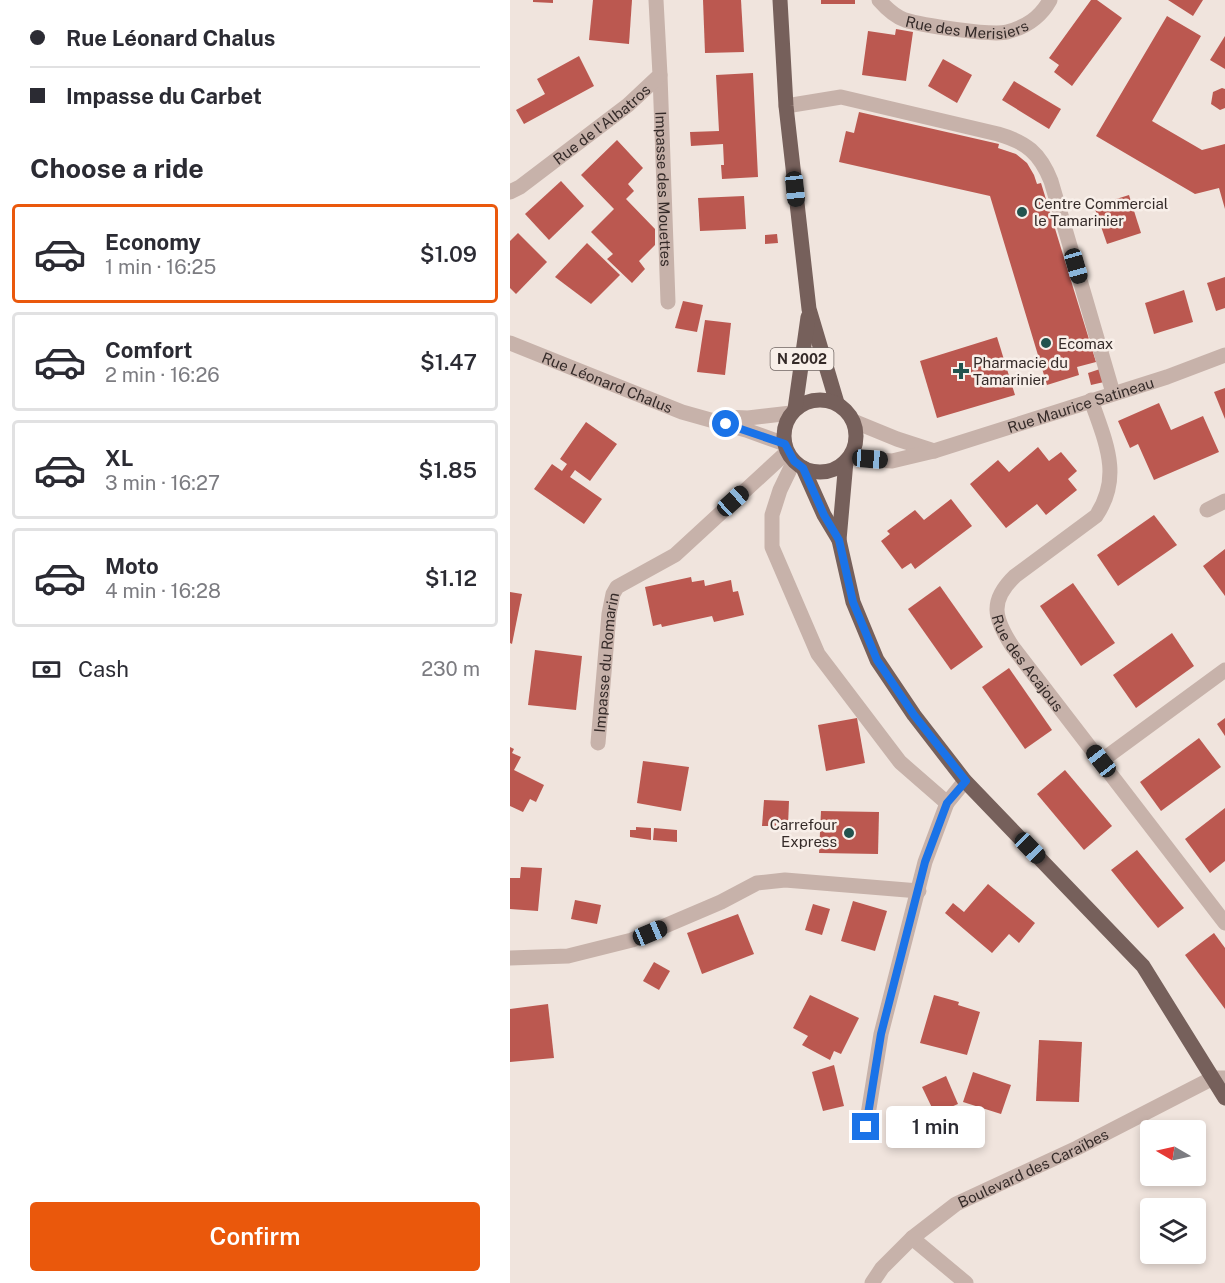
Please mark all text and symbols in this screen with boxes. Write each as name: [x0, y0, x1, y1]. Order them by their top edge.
street label: Rue des Merisiers: [904, 12, 1031, 41]
text: Rue Léonard Chalus: [66, 25, 275, 51]
street label: Rue de l'Albatros: [549, 81, 653, 168]
text: Impasse du Carbet: [66, 83, 262, 109]
street label: Impasse des Mouettes: [653, 111, 675, 267]
text: Choose a ride: [30, 152, 204, 184]
car: [784, 170, 806, 208]
place label: Centre Commercial le Tamarinier: [1034, 195, 1168, 229]
marker: Centre Commercial le Tamarinier: [1015, 205, 1029, 219]
icon: car: [33, 227, 87, 281]
text: Economy: [105, 229, 201, 255]
text: $1.09: [420, 241, 477, 267]
car: [1062, 246, 1090, 286]
text: 1 min · 16:25: [105, 255, 216, 279]
icon: car: [33, 335, 87, 389]
place label: Ecomax: [1058, 335, 1113, 352]
marker: Ecomax: [1039, 336, 1053, 350]
text: Comfort: [105, 337, 192, 363]
street label: Rue Léonard Chalus: [540, 348, 675, 416]
road number: N 2002: [770, 348, 834, 370]
text: $1.47: [420, 349, 477, 375]
place label: Pharmacie du Tamarinier: [973, 354, 1068, 388]
text: 2 min · 16:26: [105, 363, 220, 387]
marker: Pharmacie du Tamarinier: [954, 364, 968, 378]
street label: Rue Maurice Satineau: [1005, 373, 1156, 436]
route start: [712, 410, 739, 437]
icon: car: [33, 443, 87, 497]
text: XL: [105, 445, 133, 471]
car: [851, 449, 889, 469]
text: $1.85: [419, 457, 477, 483]
text: 3 min · 16:27: [105, 471, 220, 495]
car: [714, 482, 752, 520]
icon: car: [33, 551, 87, 605]
text: Moto: [105, 553, 159, 579]
text: $1.12: [425, 565, 477, 591]
text: 4 min · 16:28: [105, 579, 221, 603]
street label: Impasse du Romarin: [590, 591, 622, 733]
street label: Rue des Acajous: [989, 612, 1067, 715]
icon: cash: [30, 653, 63, 686]
text: Cash: [78, 656, 129, 682]
text: 230 m: [421, 657, 480, 681]
car: [1083, 741, 1119, 781]
place label: Carrefour Express: [770, 816, 837, 850]
marker: Carrefour Express: [842, 826, 856, 840]
car: [1011, 829, 1049, 867]
car: [630, 918, 670, 948]
callout: 1 min: [887, 1106, 986, 1148]
route end: [852, 1113, 879, 1140]
text: 1 min: [912, 1115, 959, 1139]
north arrow: [1140, 1120, 1206, 1186]
map controls: [1140, 1120, 1206, 1264]
street label: Boulevard des Caraïbes: [955, 1125, 1111, 1211]
button: layers: [1140, 1198, 1206, 1264]
button: Confirm: [30, 1202, 480, 1271]

